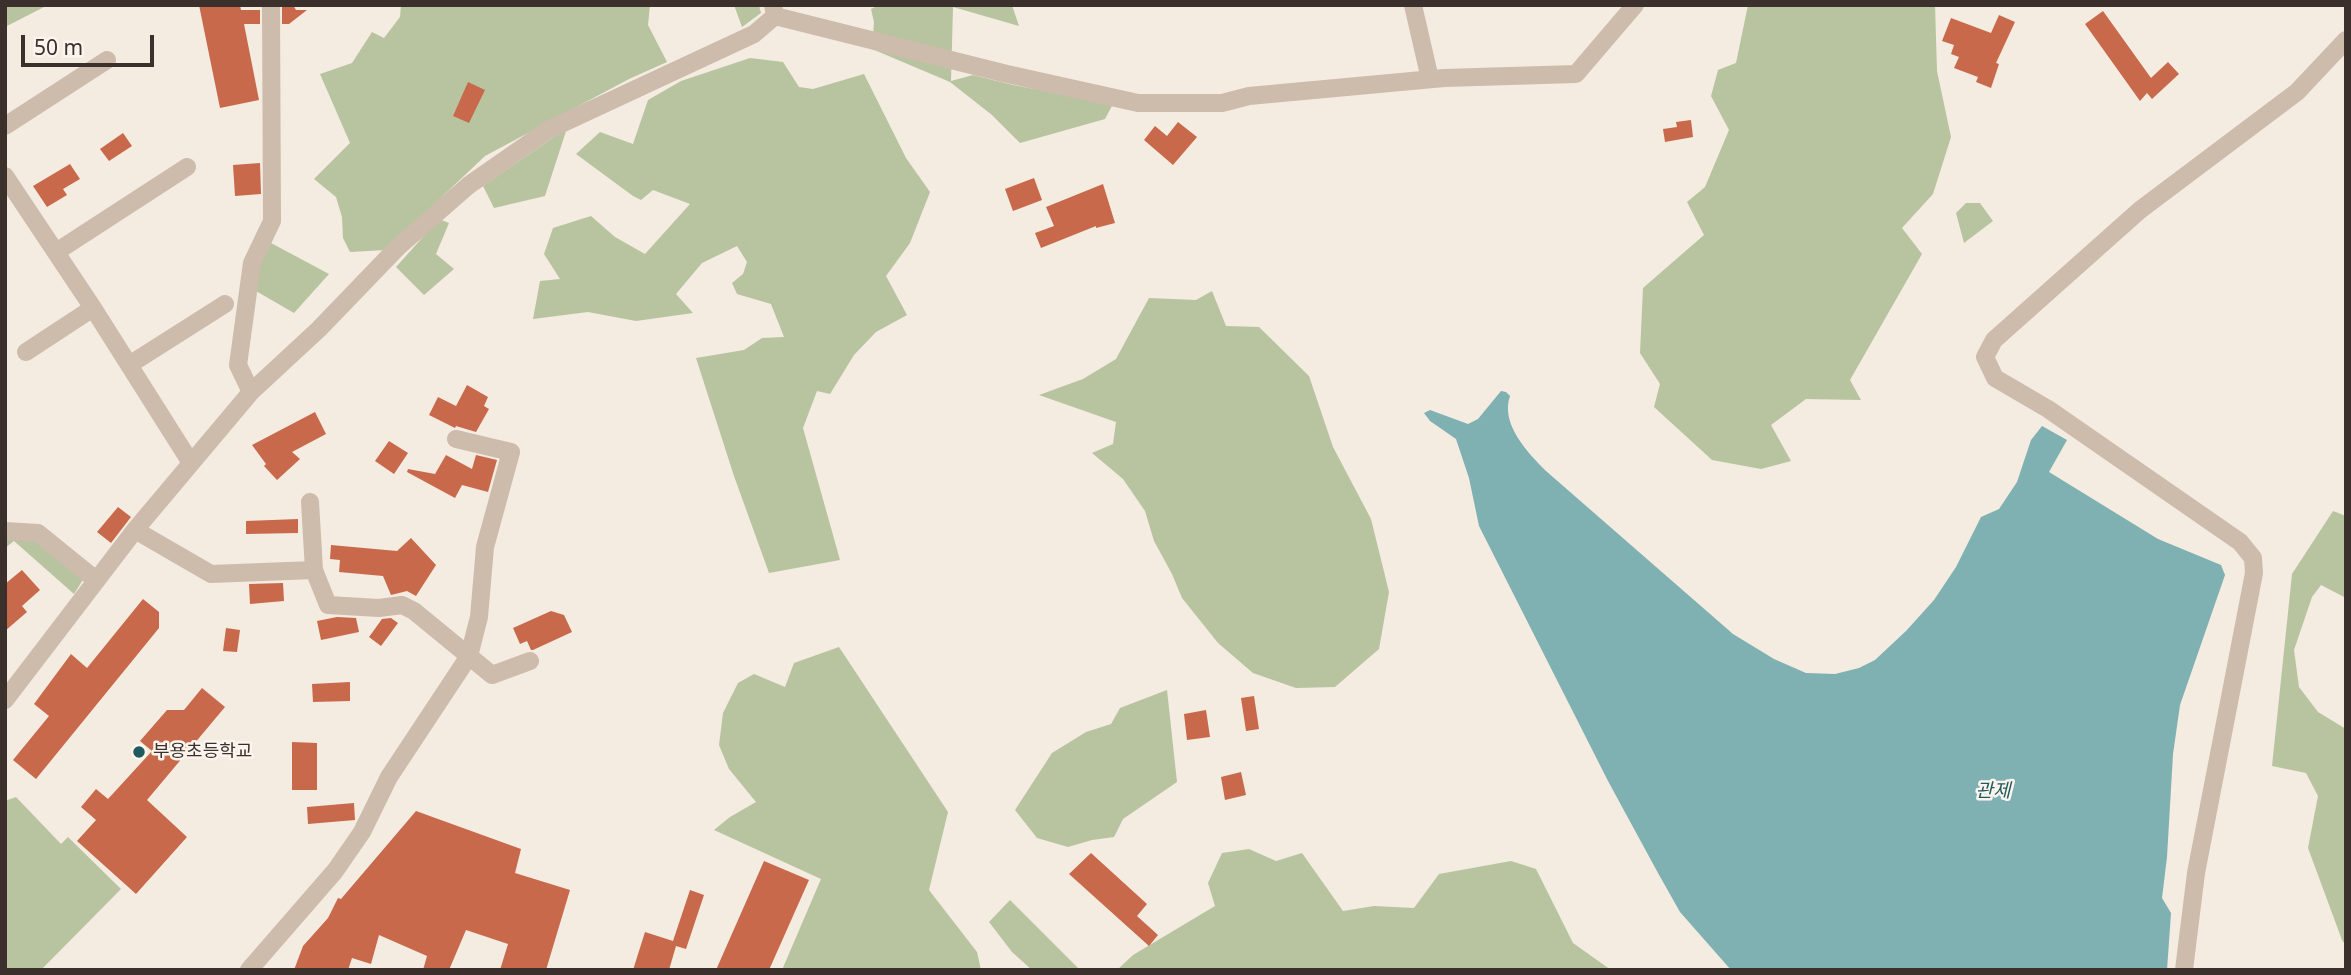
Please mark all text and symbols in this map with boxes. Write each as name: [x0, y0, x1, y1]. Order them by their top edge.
scale bar: [24, 21, 158, 65]
text: 50 m: [34, 33, 83, 61]
place label: 부용초등학교: [153, 741, 252, 763]
marker: 부용초등학교: [131, 744, 147, 760]
water label: 관제: [1976, 781, 2010, 803]

